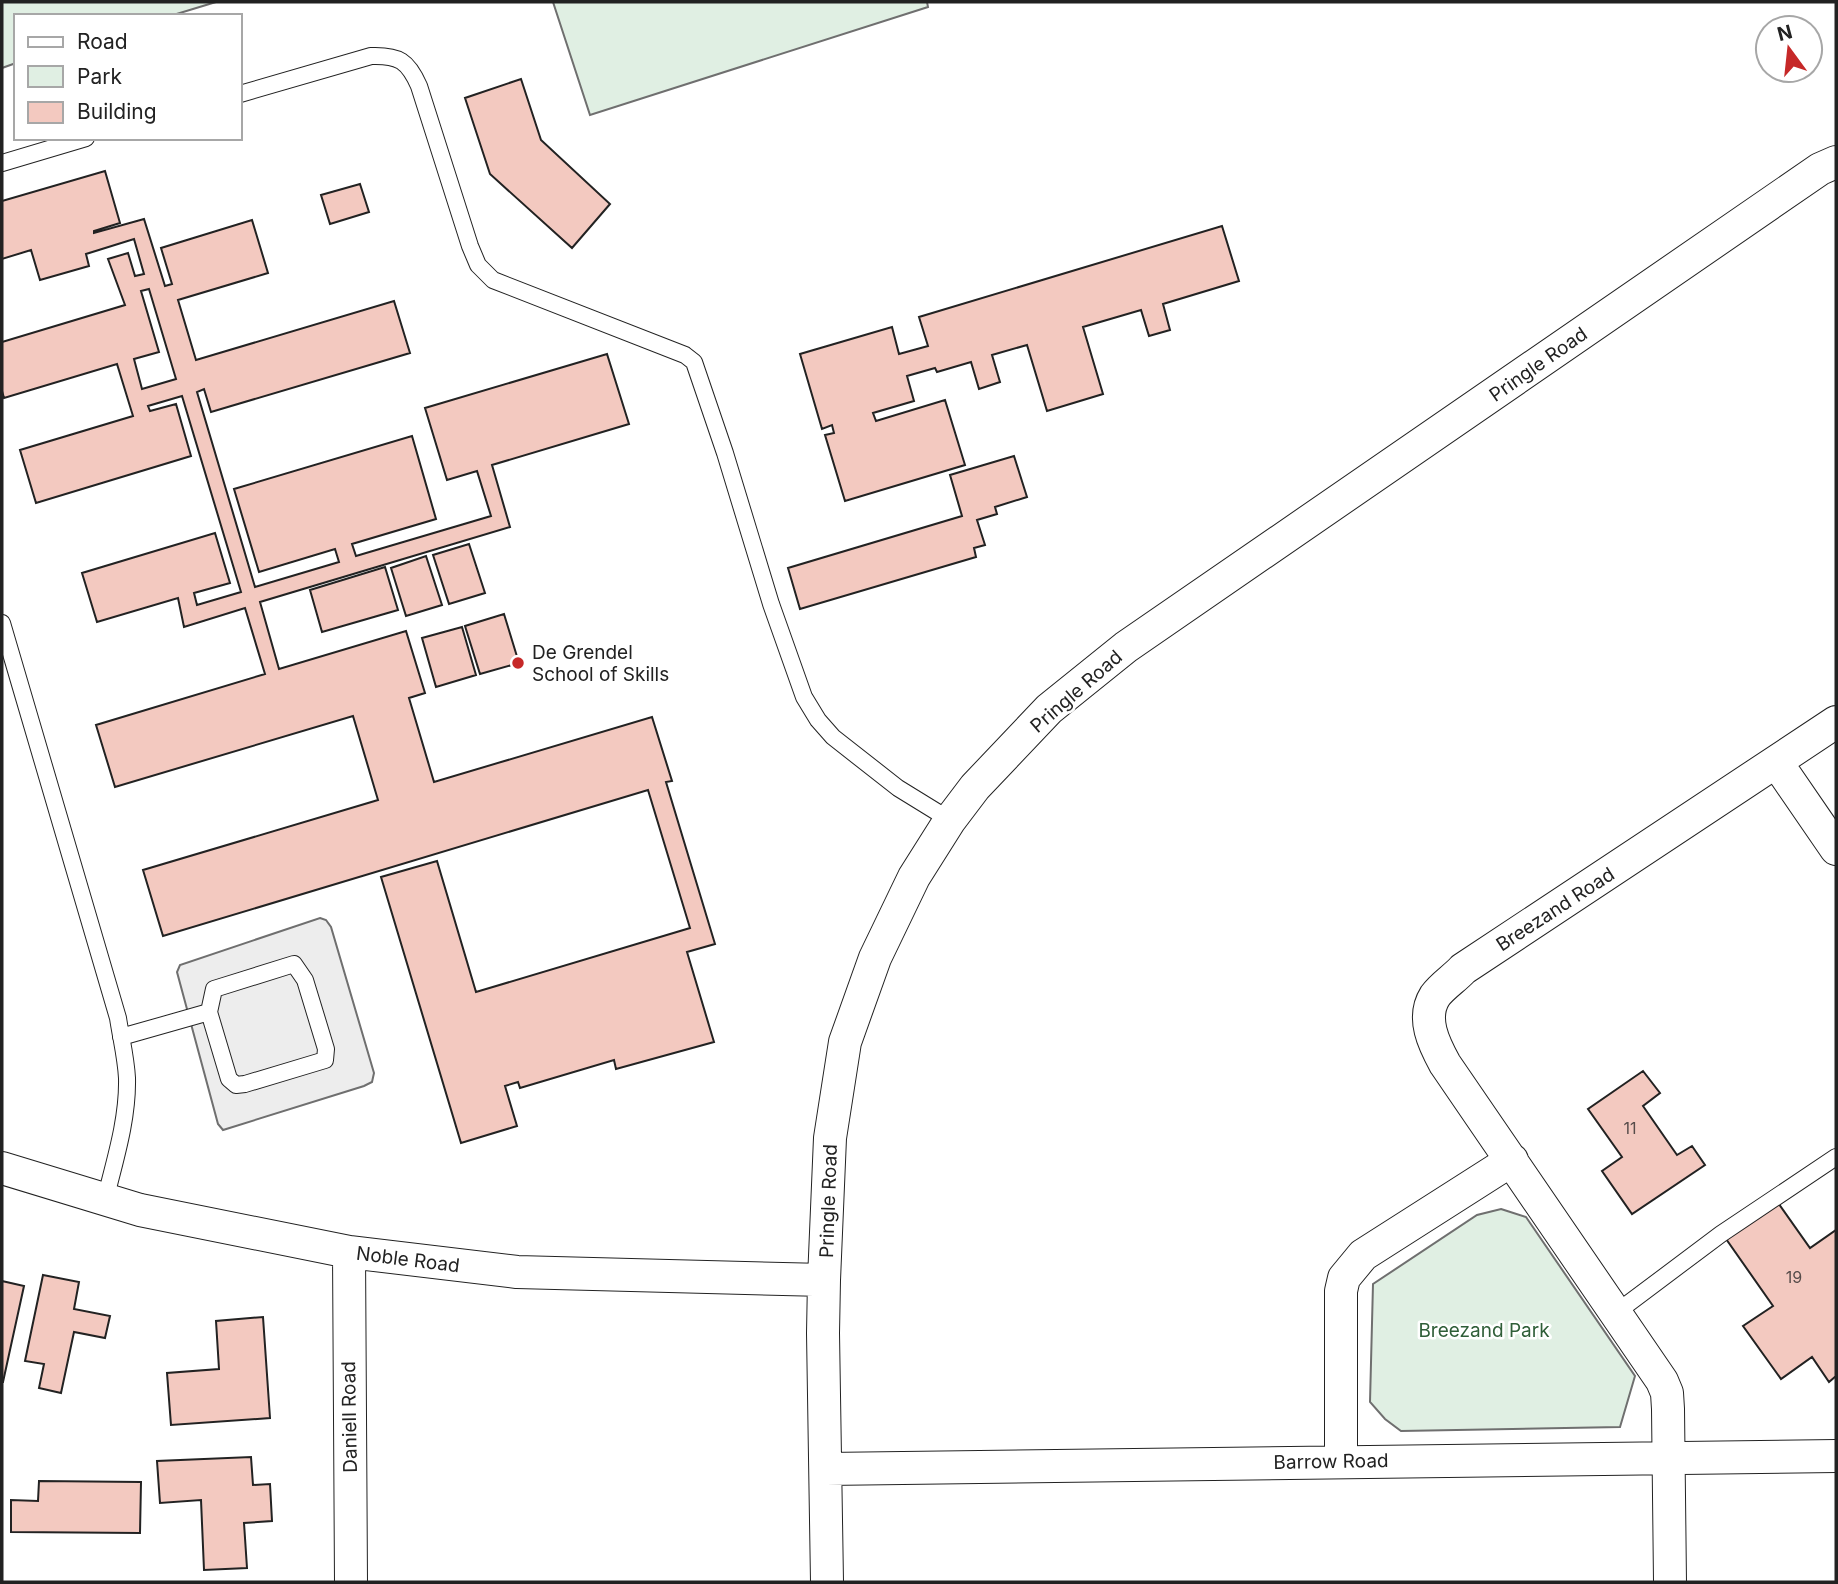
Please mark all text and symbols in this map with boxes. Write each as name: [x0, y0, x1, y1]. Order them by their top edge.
legend: [14, 14, 242, 140]
north arrow: [1754, 14, 1824, 84]
text: N: [1775, 20, 1795, 46]
text: Road: [77, 29, 128, 54]
text: Park: [77, 64, 122, 89]
text: Building: [77, 99, 157, 124]
street label: Pringle Road: [1485, 322, 1592, 407]
place label: De Grendel School of Skills: [532, 641, 669, 686]
street label: Pringle Road: [1026, 645, 1127, 737]
marker: De Grendel School of Skills: [510, 655, 526, 671]
street label: Breezand Road: [1492, 863, 1619, 956]
house number: 11: [1623, 1118, 1637, 1138]
street label: Pringle Road: [815, 1144, 842, 1258]
street label: Noble Road: [355, 1242, 461, 1277]
house number: 19: [1786, 1267, 1802, 1287]
park label: Breezand Park: [1418, 1319, 1550, 1342]
street label: Daniell Road: [337, 1361, 362, 1473]
street label: Barrow Road: [1273, 1449, 1389, 1474]

